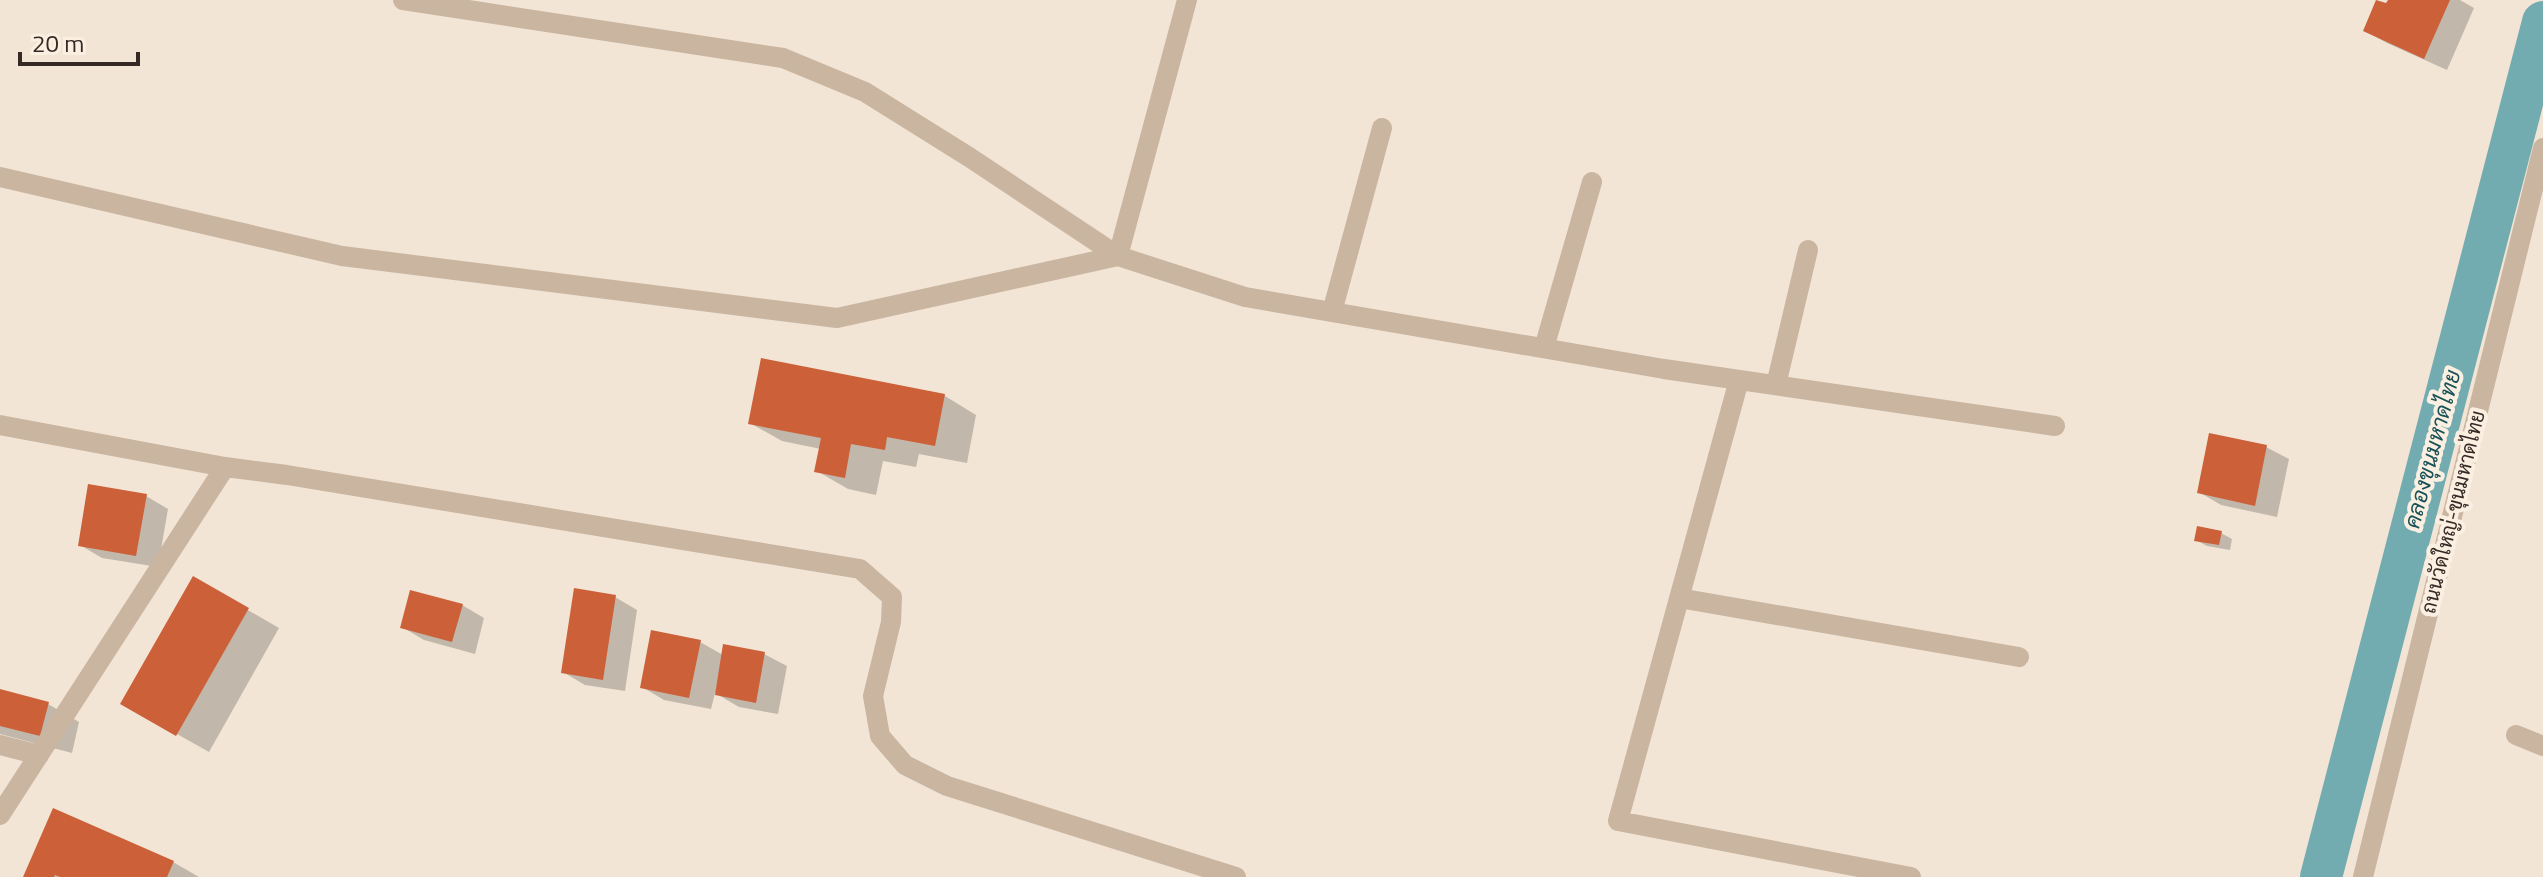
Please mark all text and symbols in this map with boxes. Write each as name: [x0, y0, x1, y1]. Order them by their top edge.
scale bar: [20, 16, 138, 66]
text: 20 m: [32, 25, 84, 61]
water label: คลองขุนมหาดไทย: [2395, 366, 2470, 532]
street label: ถนนวัดใหญ่-ขุนมหาดไทย: [2412, 407, 2493, 617]

